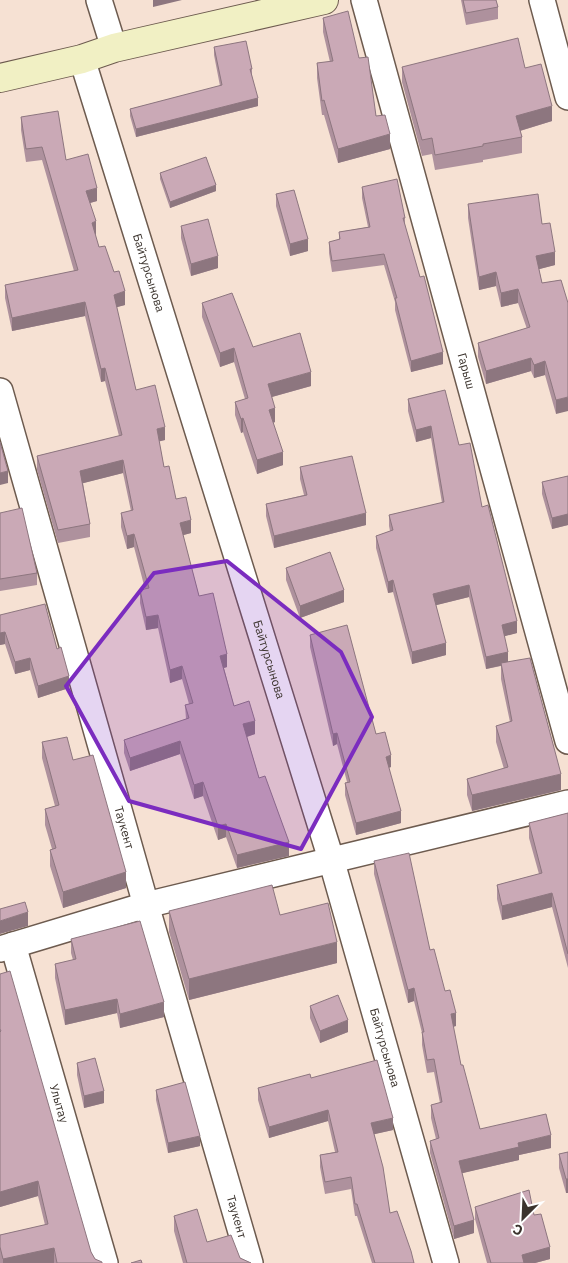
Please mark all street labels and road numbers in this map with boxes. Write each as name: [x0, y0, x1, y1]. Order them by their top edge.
street label: Байтурсынова: [130, 232, 168, 314]
street label: Гарыш: [455, 351, 479, 391]
street label: Байтурсынова: [250, 618, 289, 701]
street label: Таукент: [111, 804, 138, 851]
street label: Байтурсынова: [367, 1006, 404, 1089]
street label: Улытау: [47, 1082, 72, 1125]
street label: Таукент: [224, 1193, 251, 1240]

